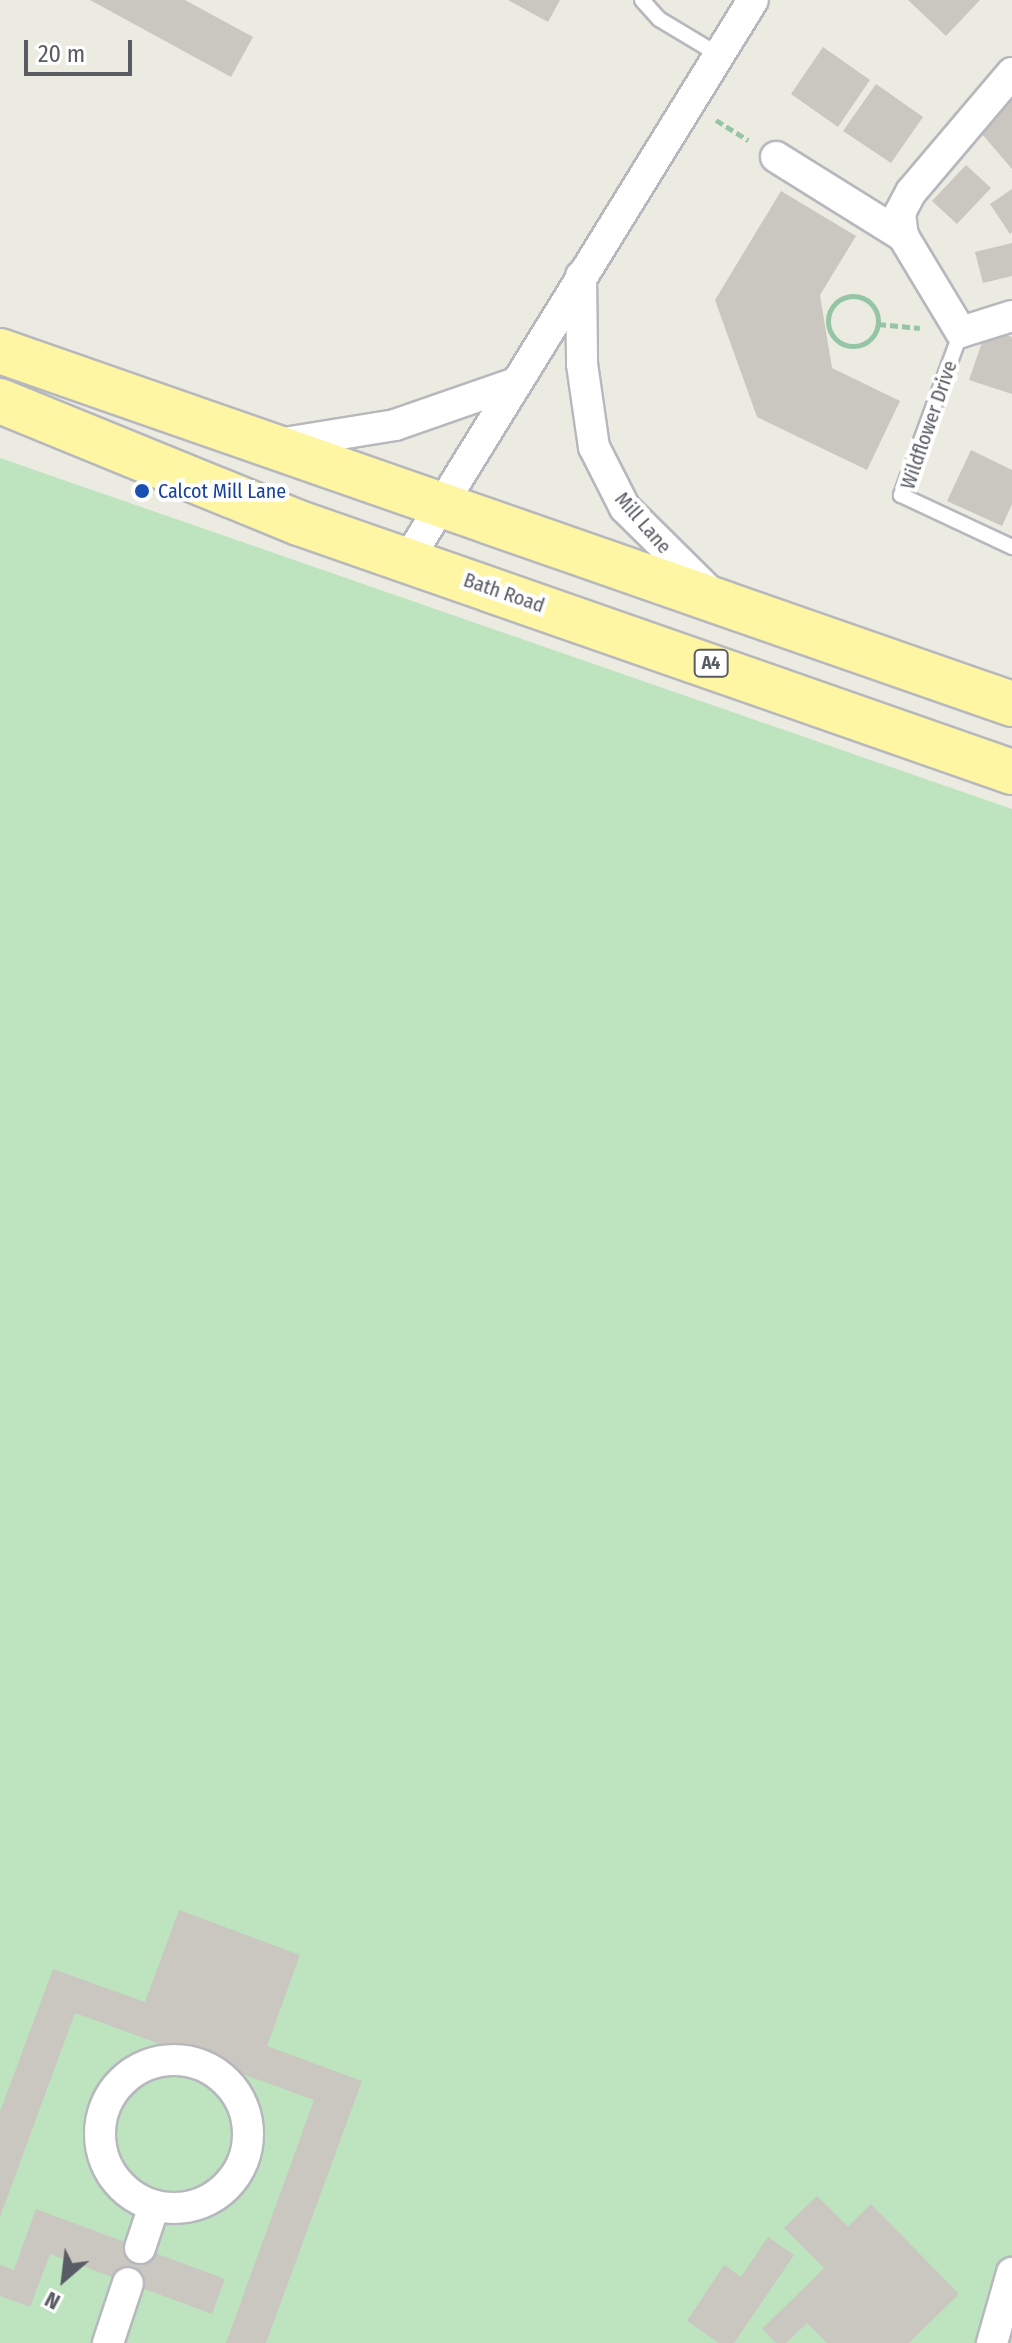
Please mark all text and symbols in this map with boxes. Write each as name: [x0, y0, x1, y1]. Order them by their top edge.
scale bar: [28, 24, 136, 74]
text: 20 m: [38, 40, 85, 68]
street label: Wildflower Drive: [896, 358, 962, 492]
place label: Calcot Mill Lane: [158, 479, 286, 503]
marker: Calcot Mill Lane: [133, 482, 151, 500]
street label: Mill Lane: [610, 487, 676, 559]
street label: Bath Road: [460, 568, 548, 618]
road number: A4: [693, 649, 729, 677]
north arrow: [24, 2239, 104, 2319]
text: N: [40, 2286, 65, 2316]

